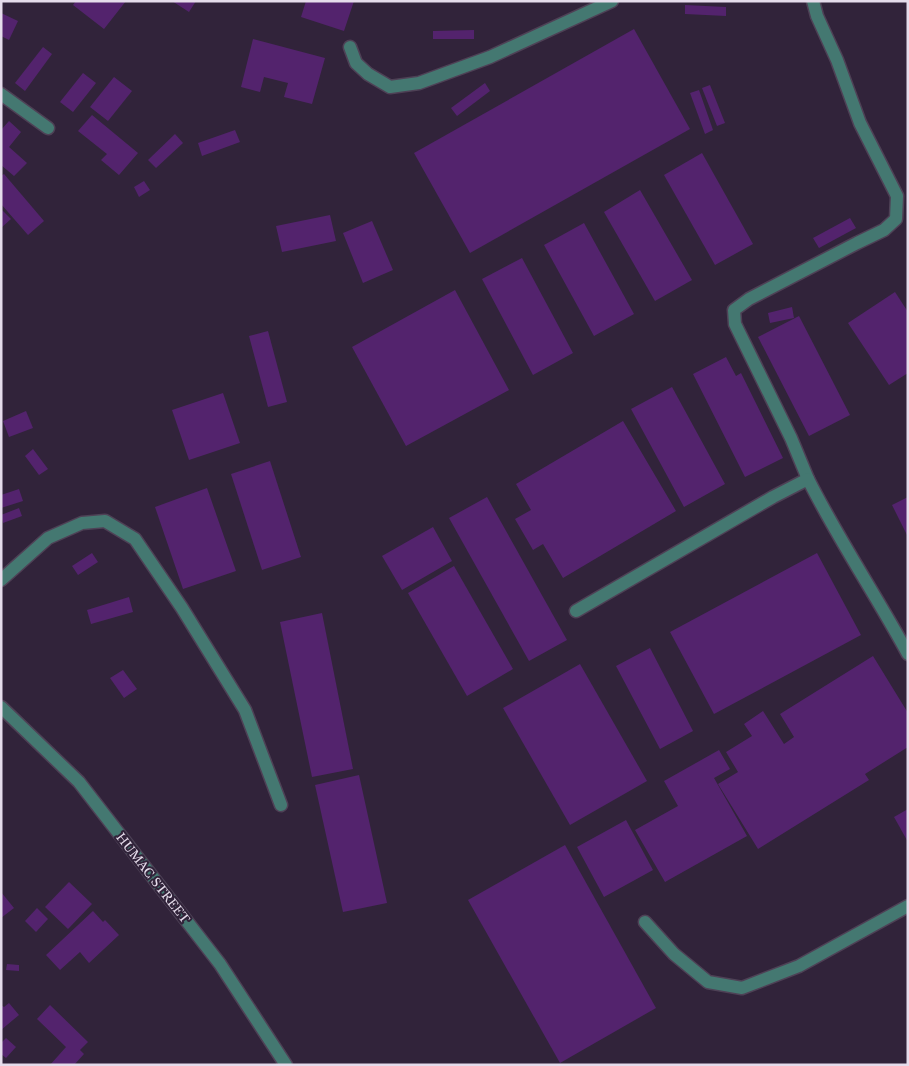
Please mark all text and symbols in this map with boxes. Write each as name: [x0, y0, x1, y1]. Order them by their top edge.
street label: HUMAC STREET: [113, 830, 193, 926]

